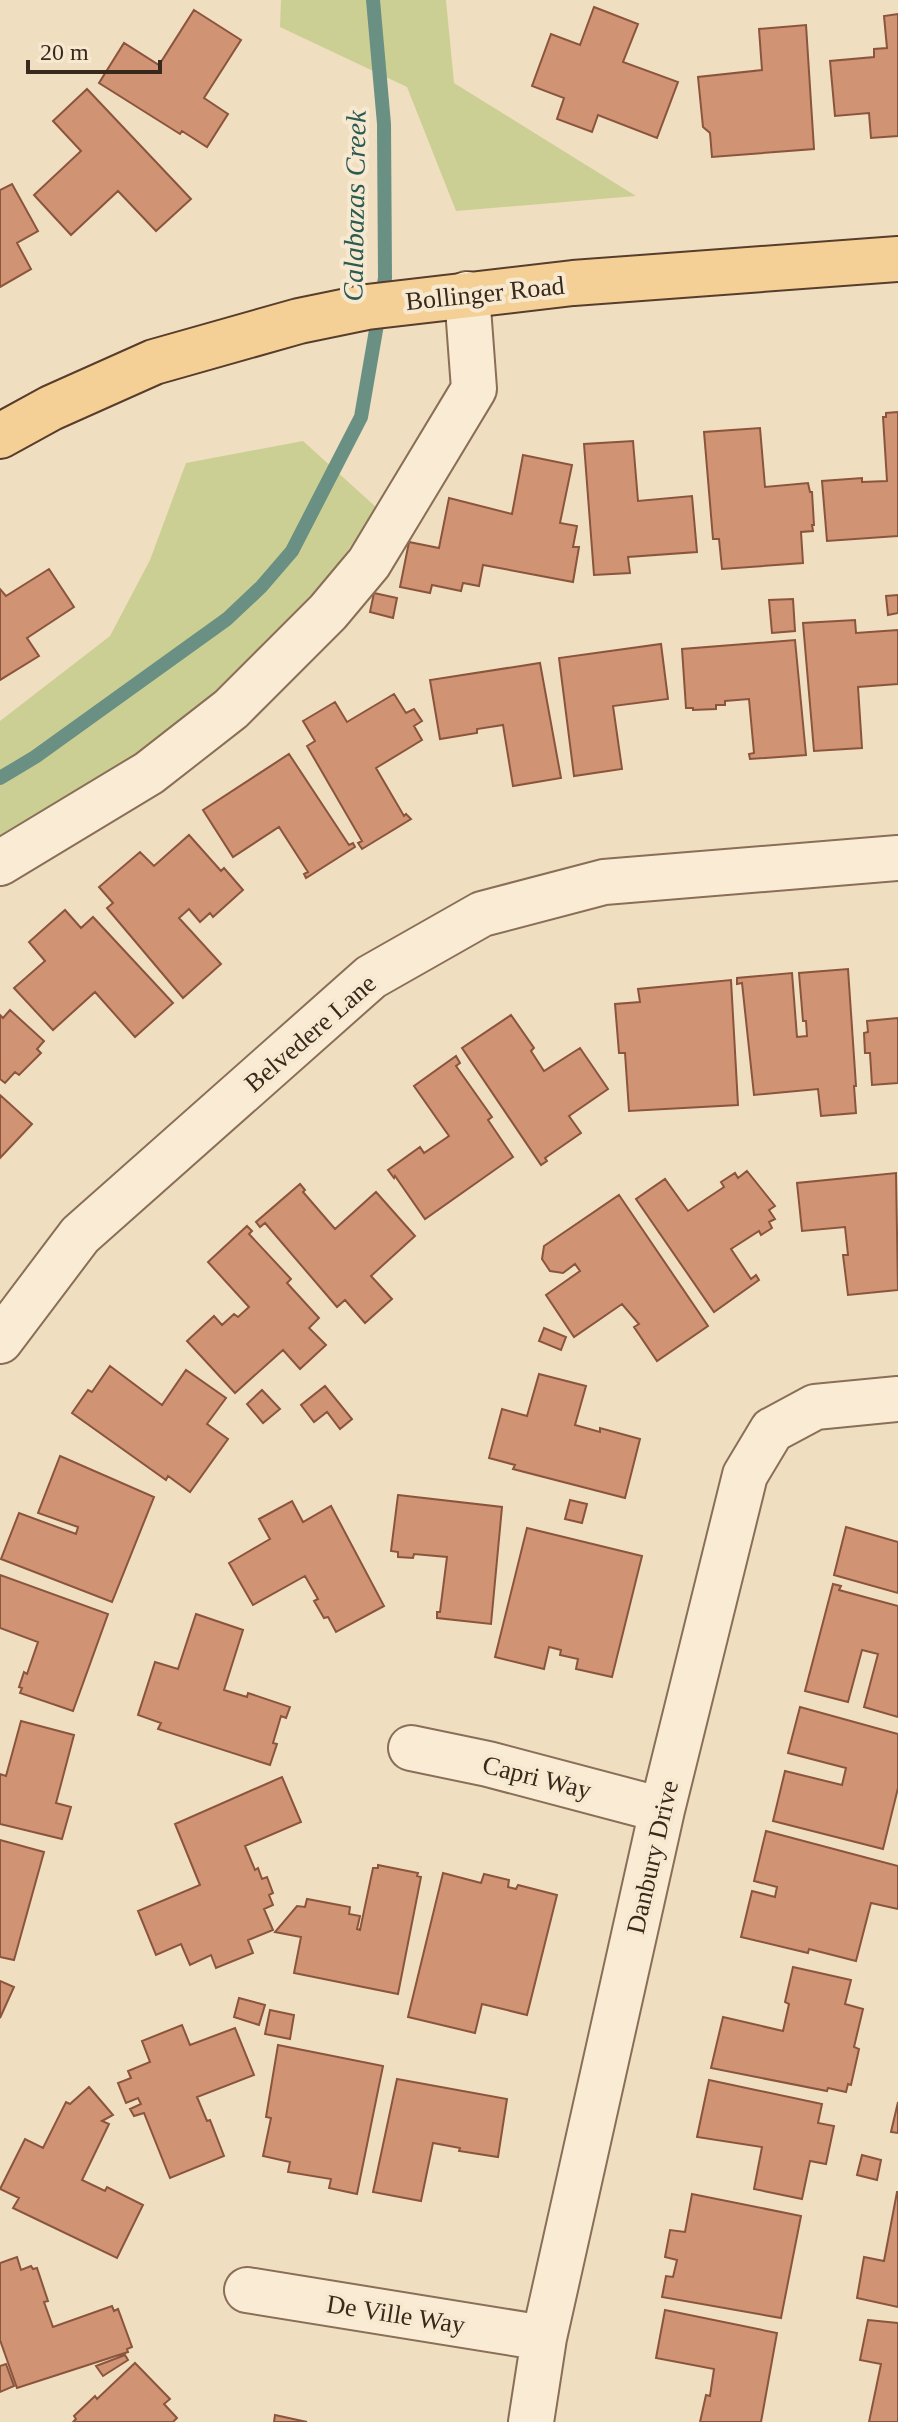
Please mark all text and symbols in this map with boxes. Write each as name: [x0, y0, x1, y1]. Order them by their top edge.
scale bar: [28, 24, 160, 74]
text: 20 m: [40, 39, 89, 65]
water label: Calabazas Creek: [337, 110, 372, 302]
street label: Bollinger Road: [404, 271, 566, 316]
street label: Belvedere Lane: [239, 969, 382, 1098]
street label: Capri Way: [480, 1750, 594, 1805]
street label: Danbury Drive: [621, 1778, 684, 1937]
street label: De Ville Way: [325, 2289, 467, 2340]

